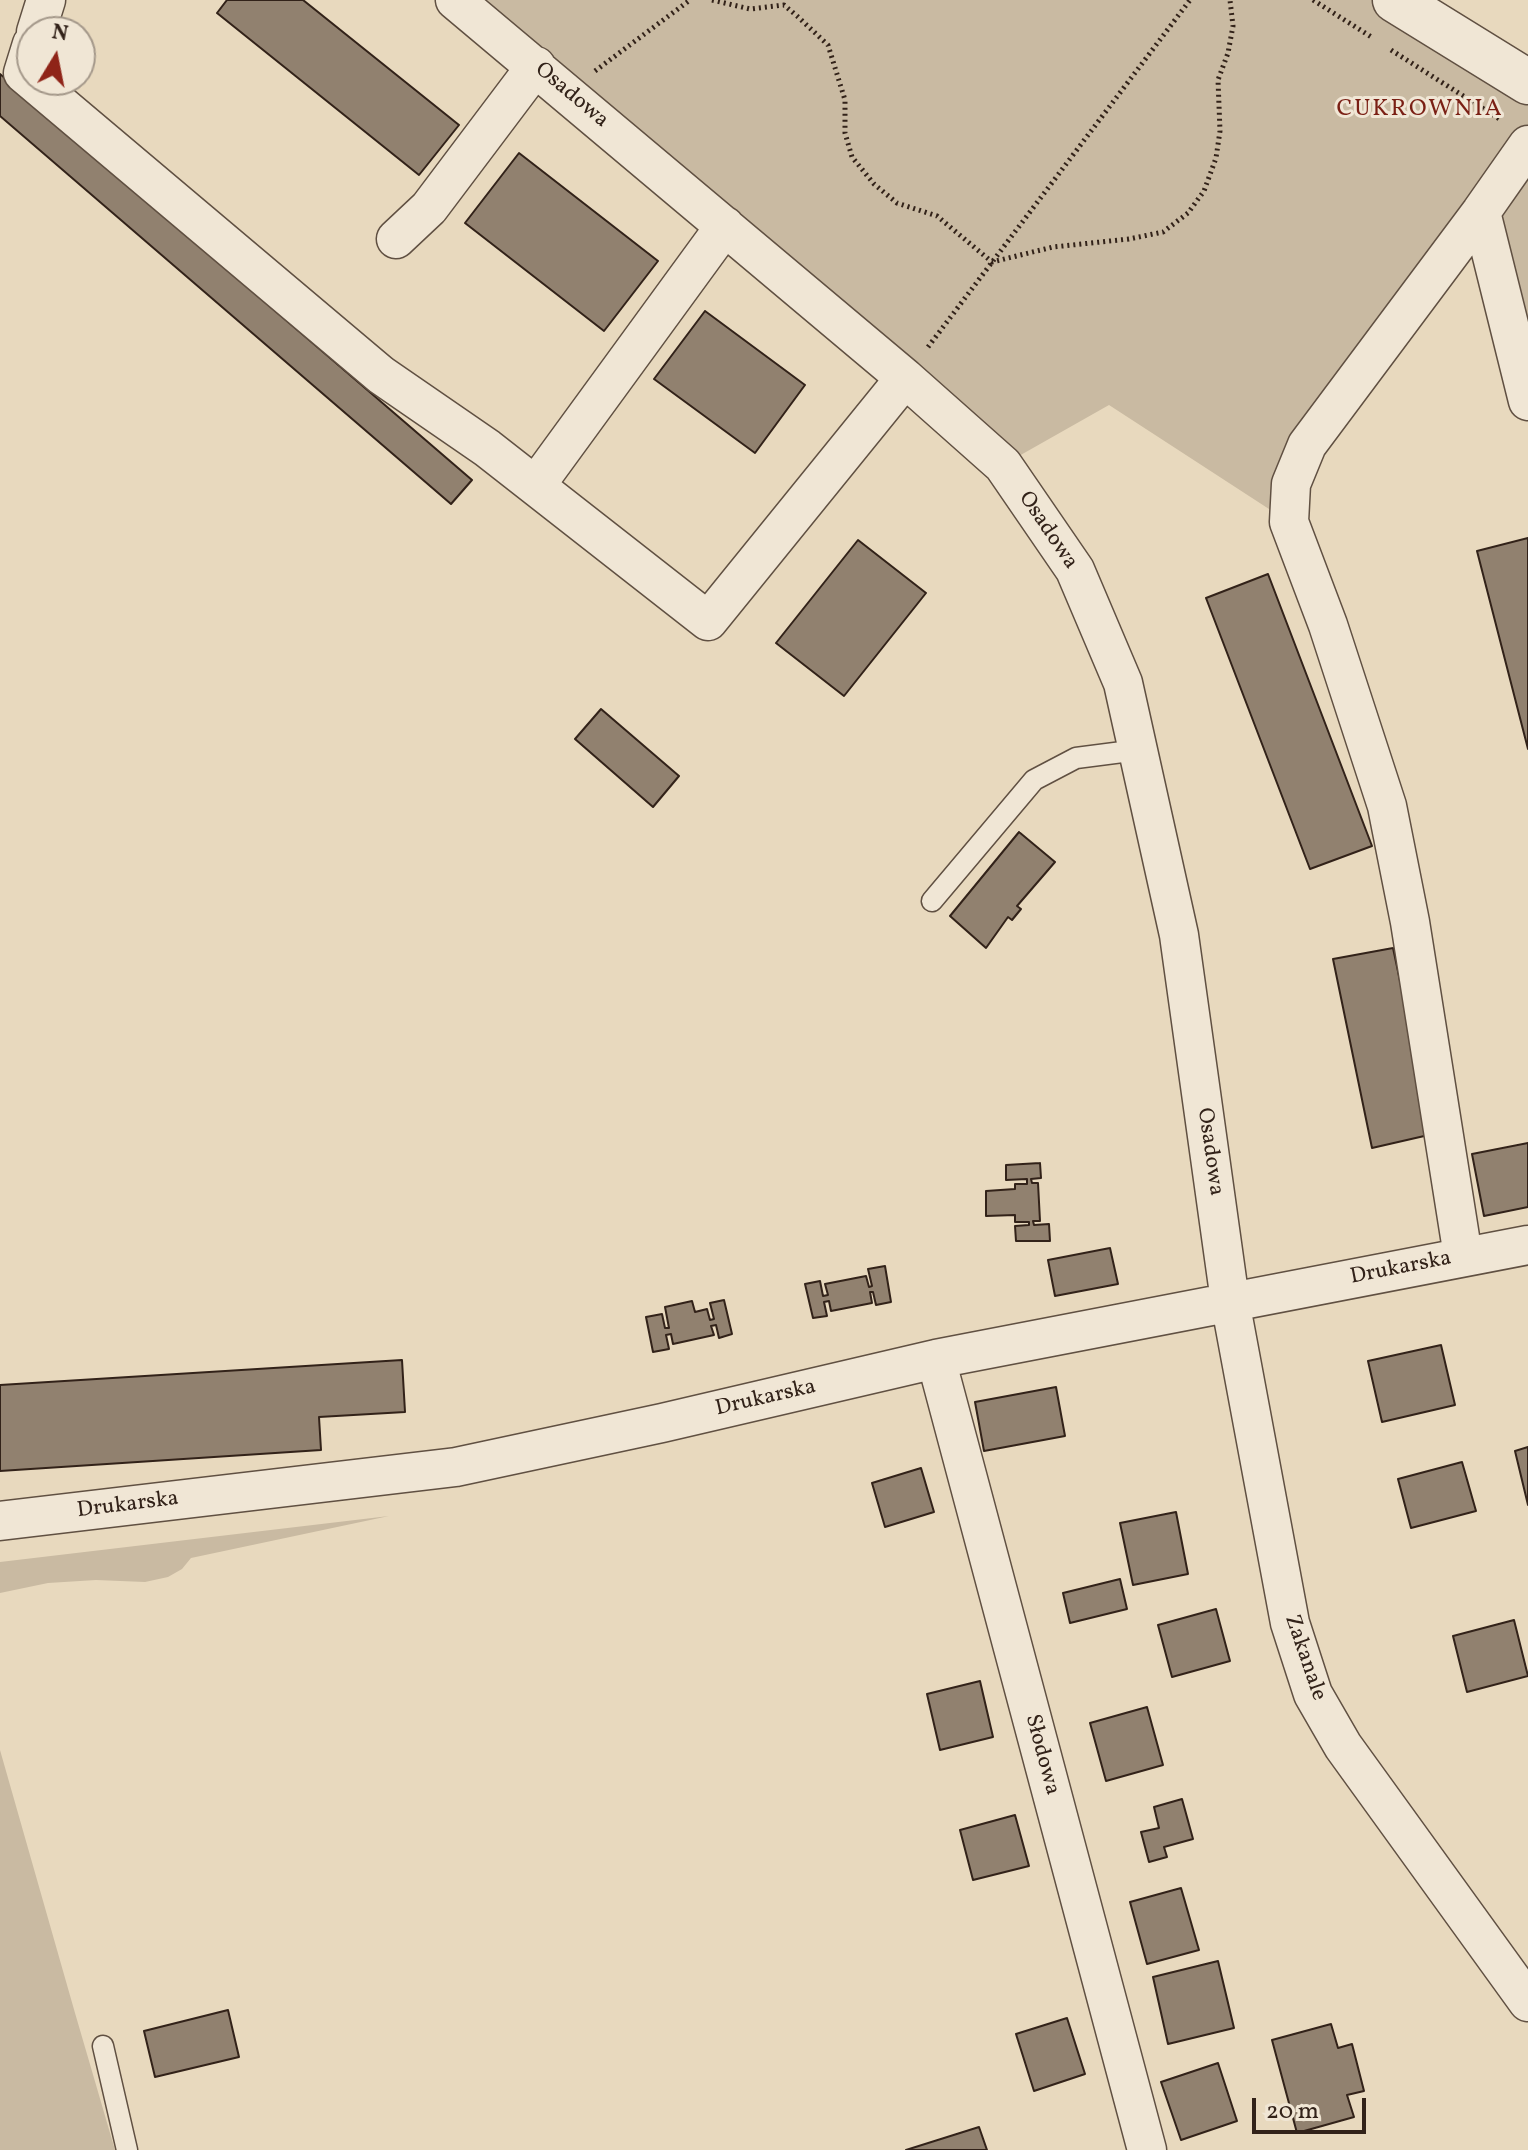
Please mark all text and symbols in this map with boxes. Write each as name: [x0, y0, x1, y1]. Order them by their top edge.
north arrow: [16, 16, 96, 96]
text: N: [49, 17, 70, 50]
street label: Osadowa: [529, 57, 613, 135]
district label: CUKROWNIA: [1336, 97, 1504, 125]
street label: Osadowa: [1011, 487, 1083, 575]
street label: Osadowa: [1190, 1106, 1228, 1198]
street label: Drukarska: [1348, 1246, 1454, 1292]
street label: Drukarska: [713, 1375, 819, 1423]
street label: Drukarska: [76, 1487, 180, 1525]
street label: Zakanale: [1277, 1612, 1331, 1704]
street label: Słodowa: [1018, 1712, 1064, 1798]
scale bar: [1256, 2082, 1370, 2132]
text: 20 m: [1266, 2095, 1319, 2129]

